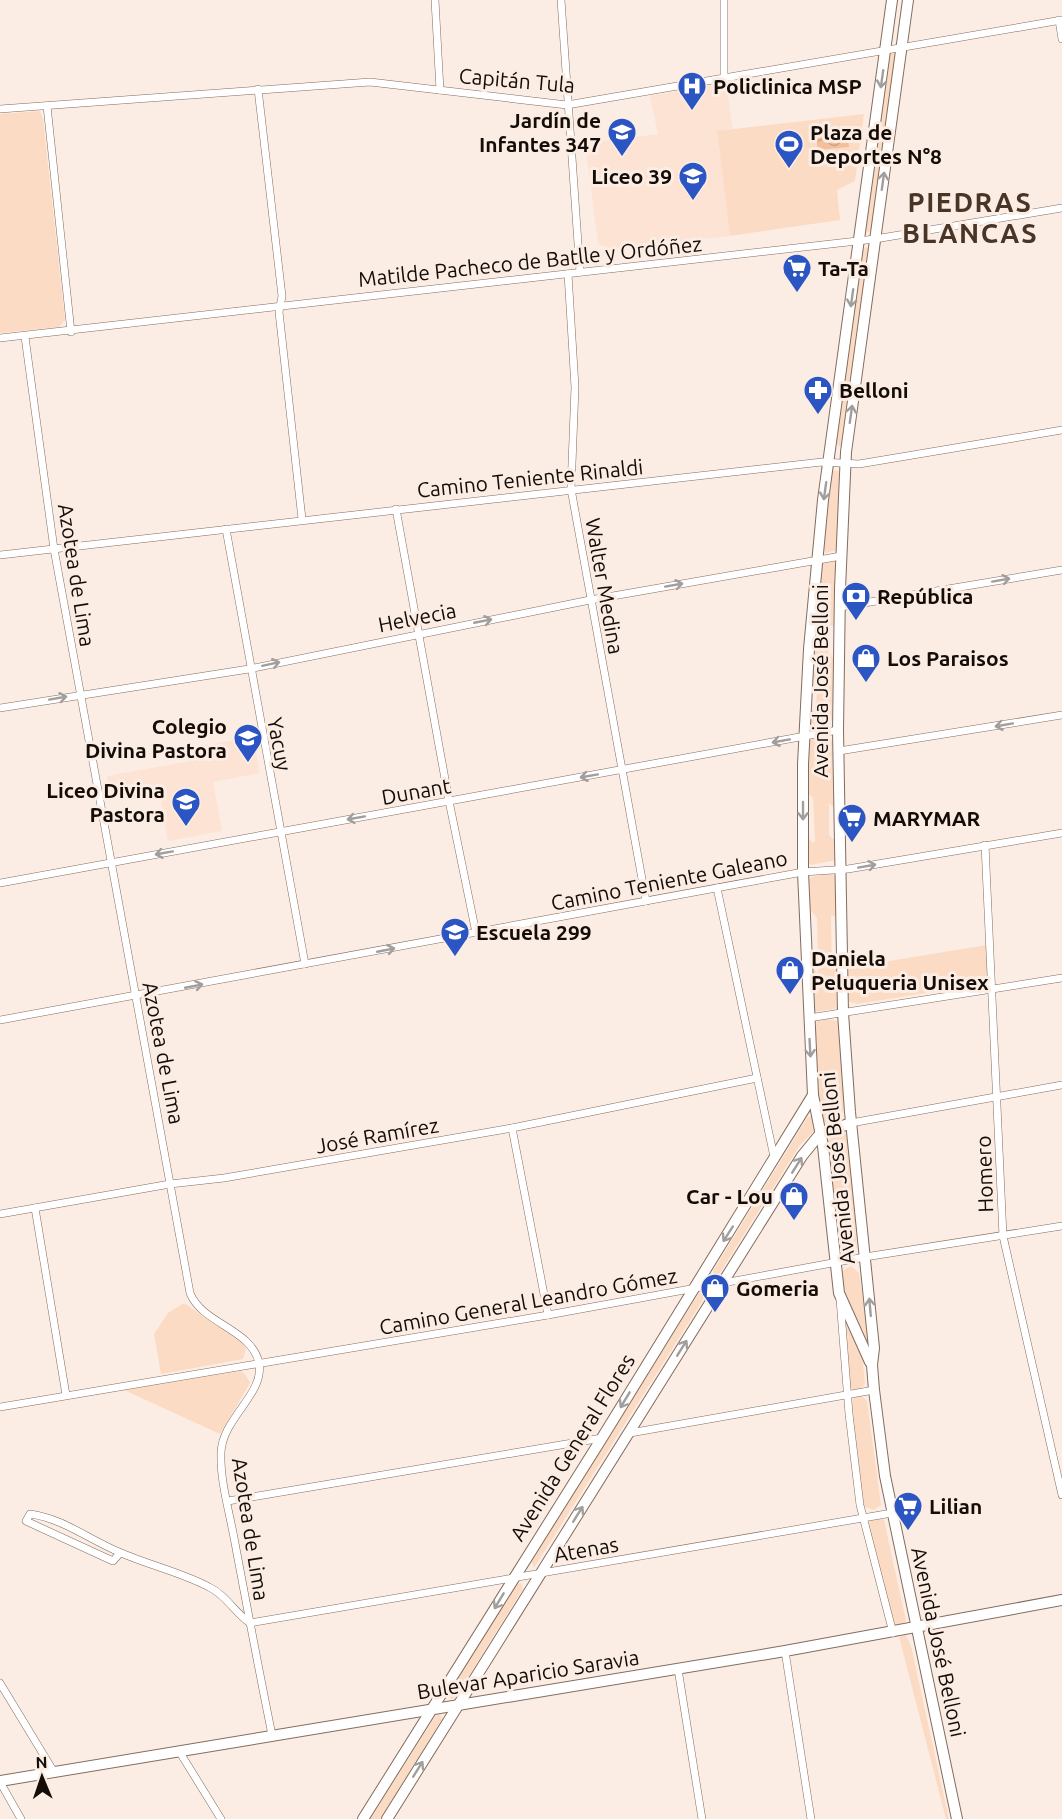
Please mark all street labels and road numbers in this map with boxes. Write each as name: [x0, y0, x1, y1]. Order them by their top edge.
street label: Capitán Tula: [458, 63, 576, 97]
street label: Matilde Pacheco de Batlle y Ordóñez: [357, 231, 703, 291]
street label: Camino Teniente Rinaldi: [416, 454, 644, 502]
street label: Azotea de Lima: [54, 502, 100, 648]
street label: Walter Medina: [581, 516, 629, 656]
street label: Avenida José Belloni: [808, 584, 832, 778]
street label: Helvecia: [376, 598, 458, 636]
street label: Yacuy: [263, 715, 297, 773]
street label: Dunant: [380, 773, 452, 809]
street label: Camino Teniente Galeano: [549, 845, 789, 915]
street label: Azotea de Lima: [138, 980, 190, 1126]
street label: Avenida José Belloni: [815, 1070, 859, 1266]
street label: José Ramírez: [314, 1112, 440, 1158]
street label: Homero: [971, 1135, 997, 1213]
street label: Camino General Leandro Gómez: [377, 1263, 679, 1339]
street label: Avenida General Flores: [505, 1349, 639, 1545]
street label: Azotea de Lima: [228, 1456, 274, 1602]
street label: Atenas: [552, 1532, 620, 1566]
street label: Avenida José Belloni: [907, 1545, 971, 1739]
street label: Bulevar Aparicio Saravia: [415, 1645, 641, 1703]

